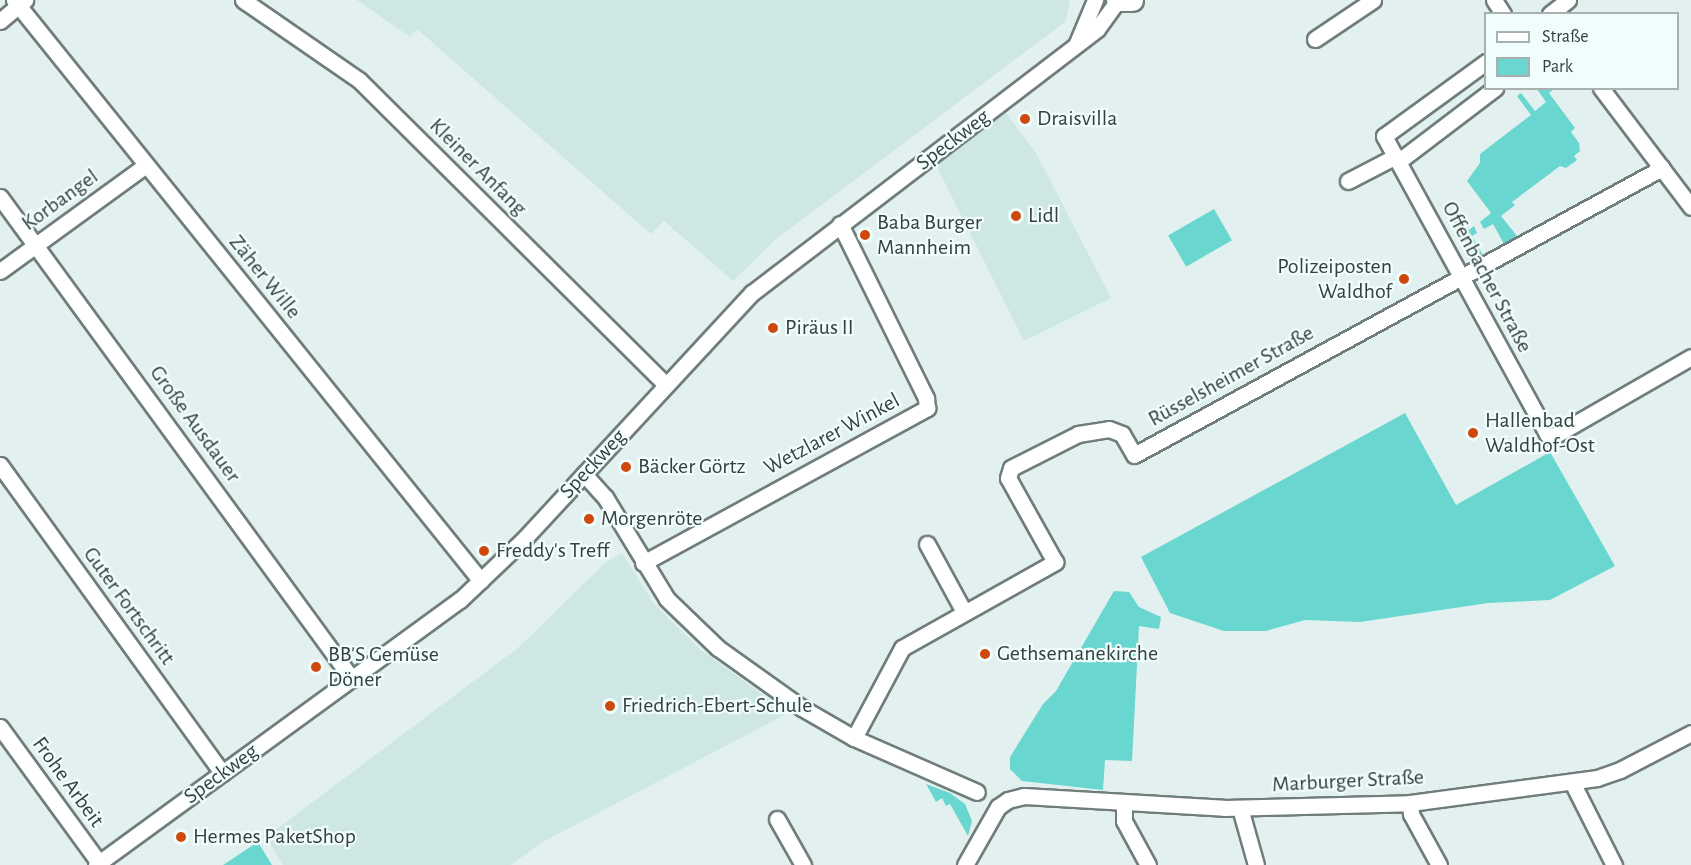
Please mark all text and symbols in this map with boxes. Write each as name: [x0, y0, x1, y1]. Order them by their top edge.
legend: [1484, 12, 1679, 90]
text: Straße: [1542, 28, 1588, 46]
text: Park: [1542, 58, 1573, 76]
street label: Speckweg: [911, 104, 995, 176]
place label: Draisvilla: [1037, 106, 1117, 132]
marker: Draisvilla: [1018, 112, 1032, 126]
street label: Kleiner Anfang: [424, 113, 532, 221]
street label: Korbangel: [17, 163, 103, 237]
street label: Offenbacher Straße: [1436, 197, 1538, 357]
place label: Lidl: [1028, 203, 1059, 229]
place label: Baba Burger Mannheim: [877, 209, 982, 260]
marker: Lidl: [1009, 209, 1023, 223]
marker: Baba Burger Mannheim: [858, 228, 872, 242]
street label: Zäher Wille: [223, 230, 307, 324]
place label: Polizeiposten Waldhof: [1277, 253, 1392, 304]
marker: Polizeiposten Waldhof: [1397, 272, 1411, 286]
place label: Piräus II: [785, 315, 854, 341]
street label: Rüsselsheimer Straße: [1144, 320, 1318, 432]
marker: Piräus II: [766, 321, 780, 335]
street label: Große Ausdauer: [144, 360, 246, 488]
street label: Wetzlarer Winkel: [760, 387, 904, 481]
place label: Hallenbad Waldhof-Ost: [1485, 407, 1595, 458]
street label: Speckweg: [554, 424, 632, 504]
marker: Hallenbad Waldhof-Ost: [1466, 426, 1480, 440]
place label: Bäcker Görtz: [638, 454, 746, 480]
marker: Bäcker Görtz: [619, 460, 633, 474]
place label: Morgenröte: [601, 506, 702, 532]
marker: Morgenröte: [582, 512, 596, 526]
place label: Freddy's Treff: [496, 538, 609, 564]
street label: Guter Fortschritt: [77, 542, 181, 670]
marker: Freddy's Treff: [477, 544, 491, 558]
place label: BB'S Gemüse Döner: [328, 641, 439, 692]
place label: Gethsemanekirche: [997, 641, 1158, 667]
marker: Gethsemanekirche: [978, 647, 992, 661]
marker: BB'S Gemüse Döner: [309, 660, 323, 674]
place label: Friedrich-Ebert-Schule: [622, 693, 812, 719]
marker: Friedrich-Ebert-Schule: [603, 699, 617, 713]
street label: Frohe Arbeit: [26, 732, 110, 832]
street label: Speckweg: [179, 738, 263, 810]
street label: Marburger Straße: [1271, 764, 1425, 798]
place label: Hermes PaketShop: [193, 824, 356, 850]
marker: Hermes PaketShop: [174, 830, 188, 844]

